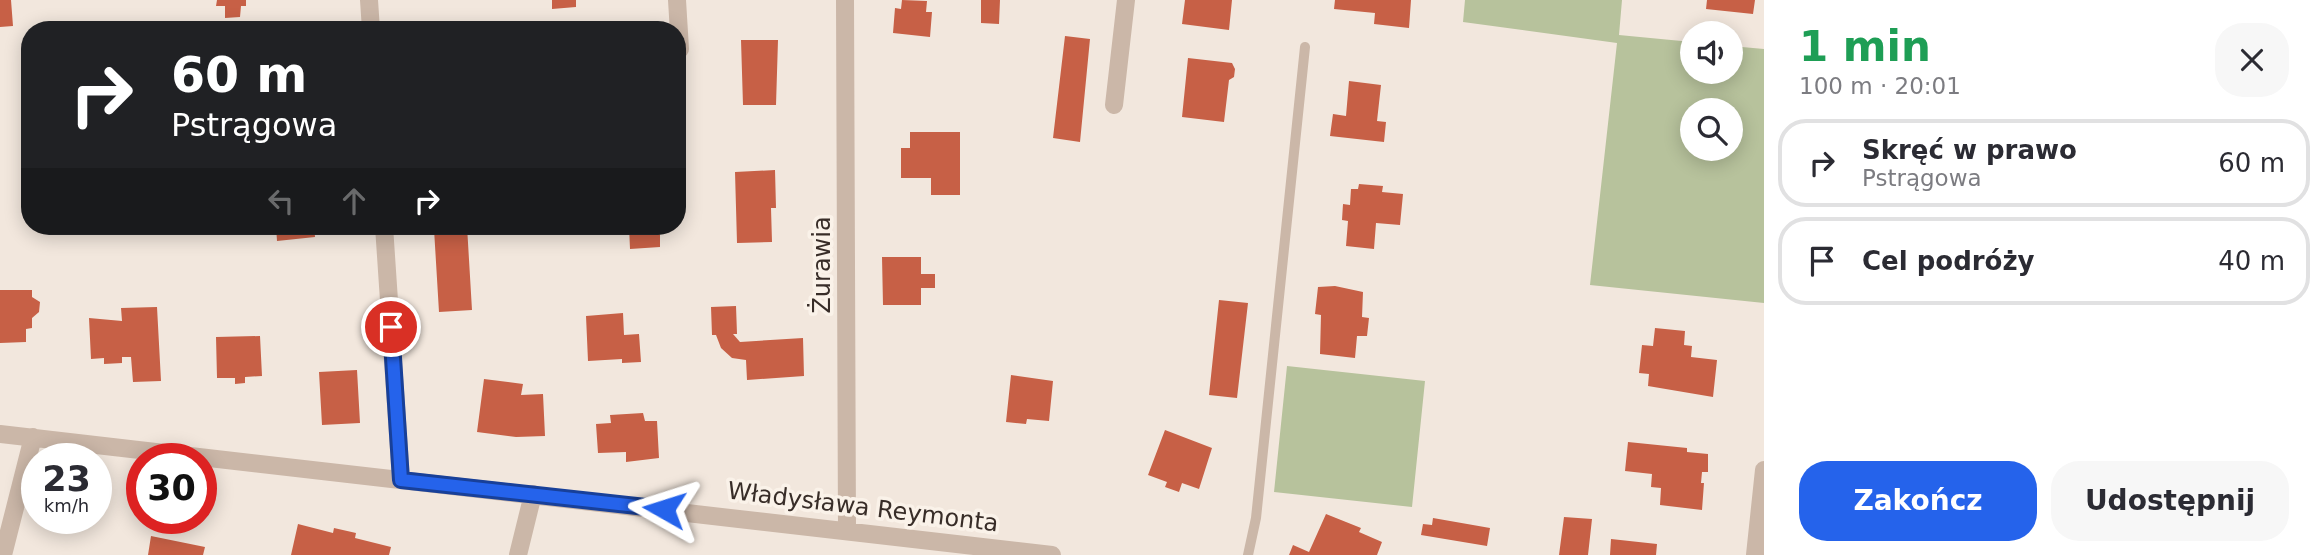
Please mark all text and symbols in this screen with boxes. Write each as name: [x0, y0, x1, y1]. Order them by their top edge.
map controls: [1680, 21, 1743, 161]
button: sound: [1680, 21, 1743, 84]
text: 1 min: [1799, 22, 1931, 71]
button: close: [2215, 23, 2289, 97]
text: 60 m: [171, 47, 307, 104]
icon: right: [56, 49, 147, 140]
text: 100 m · 20:01: [1799, 73, 1961, 99]
button: search: [1680, 98, 1743, 161]
text: Pstrągowa: [171, 106, 337, 144]
text: Skręć w prawo: [1862, 135, 2077, 165]
icon: right: [1803, 144, 1841, 182]
text: 60 m: [2218, 148, 2285, 178]
text: Pstrągowa: [1862, 165, 1982, 191]
icon: left: [262, 182, 300, 220]
icon: ahead: [335, 182, 373, 220]
icon: right: [408, 182, 446, 220]
street label: Żurawia: [807, 216, 836, 314]
icon: arrive: [1803, 242, 1841, 280]
text: Cel podróży: [1862, 246, 2035, 276]
text: 40 m: [2218, 246, 2285, 276]
pin: [361, 297, 421, 357]
icon: arrive: [372, 308, 410, 346]
speed limit sign: 30: [126, 443, 217, 534]
text: 23: [42, 459, 91, 499]
button: Zakończ: [1799, 461, 2037, 541]
button: Udostępnij: [2051, 461, 2289, 541]
position arrow: [627, 472, 701, 546]
street label: Władysława Reymonta: [726, 476, 1000, 538]
text: km/h: [44, 495, 89, 516]

